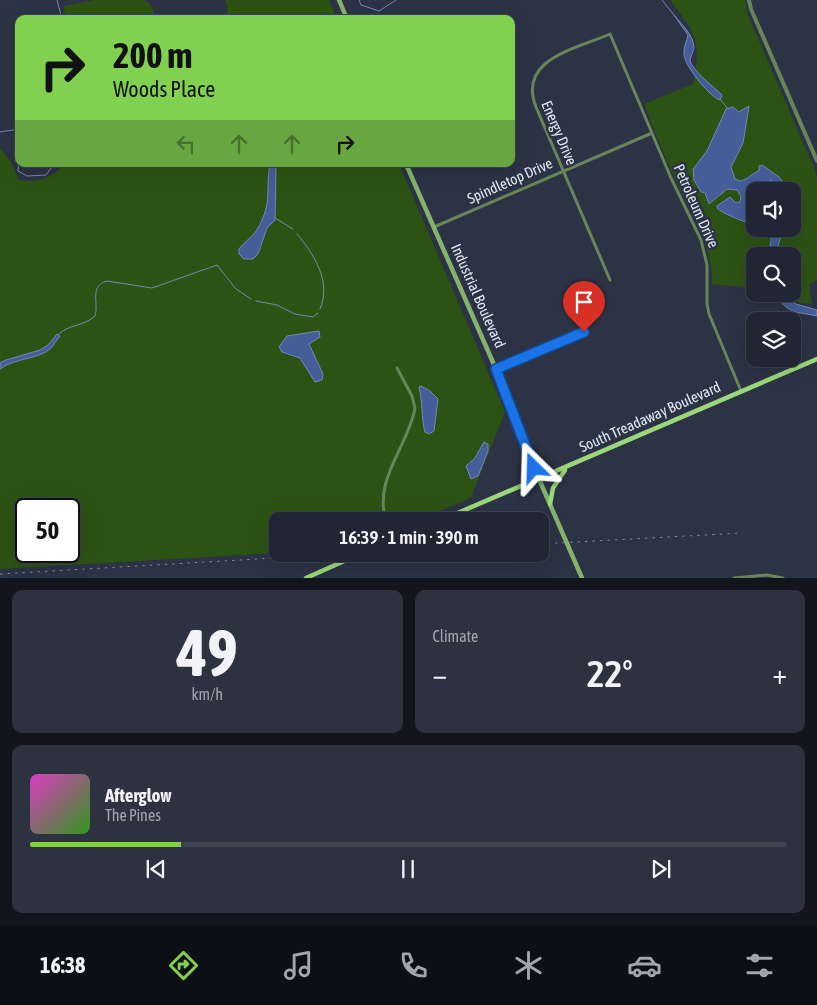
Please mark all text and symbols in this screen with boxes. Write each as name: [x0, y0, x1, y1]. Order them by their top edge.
icon: right: [30, 35, 95, 100]
text: 200 m: [113, 35, 192, 75]
text: Woods Place: [113, 76, 215, 102]
street label: Energy Drive: [538, 98, 581, 168]
icon: left: [172, 130, 200, 158]
icon: ahead: [225, 130, 253, 158]
icon: ahead: [278, 130, 306, 158]
icon: right: [331, 130, 359, 158]
street label: Spindletop Drive: [465, 154, 555, 207]
street label: Petroleum Drive: [670, 161, 723, 250]
map controls: [746, 182, 801, 367]
button: sound: [746, 182, 801, 237]
street label: Industrial Boulevard: [448, 241, 509, 351]
button: search: [746, 247, 801, 302]
pin: [563, 281, 605, 332]
icon: arrive: [570, 288, 598, 316]
button: layers: [746, 312, 801, 367]
street label: South Treadaway Boulevard: [577, 378, 723, 455]
position arrow: [507, 441, 559, 493]
speed limit sign: 50: [15, 498, 80, 563]
text: 16:39 · 1 min · 390 m: [339, 526, 479, 548]
text: 49: [177, 615, 238, 690]
text: Climate: [433, 627, 478, 645]
text: 22°: [587, 652, 633, 695]
text: −: [433, 658, 447, 690]
text: +: [772, 658, 787, 690]
text: km/h: [191, 685, 223, 703]
text: Afterglow: [105, 784, 172, 806]
text: The Pines: [105, 806, 161, 824]
icon: previous: [142, 855, 170, 883]
icon: pause: [394, 855, 422, 883]
icon: next: [647, 855, 675, 883]
icon: directions: [166, 948, 201, 983]
icon: music: [281, 948, 316, 983]
icon: phone: [396, 948, 431, 983]
icon: climate: [511, 948, 546, 983]
icon: car: [627, 948, 662, 983]
icon: filters: [742, 948, 777, 983]
text: 16:38: [40, 952, 85, 978]

